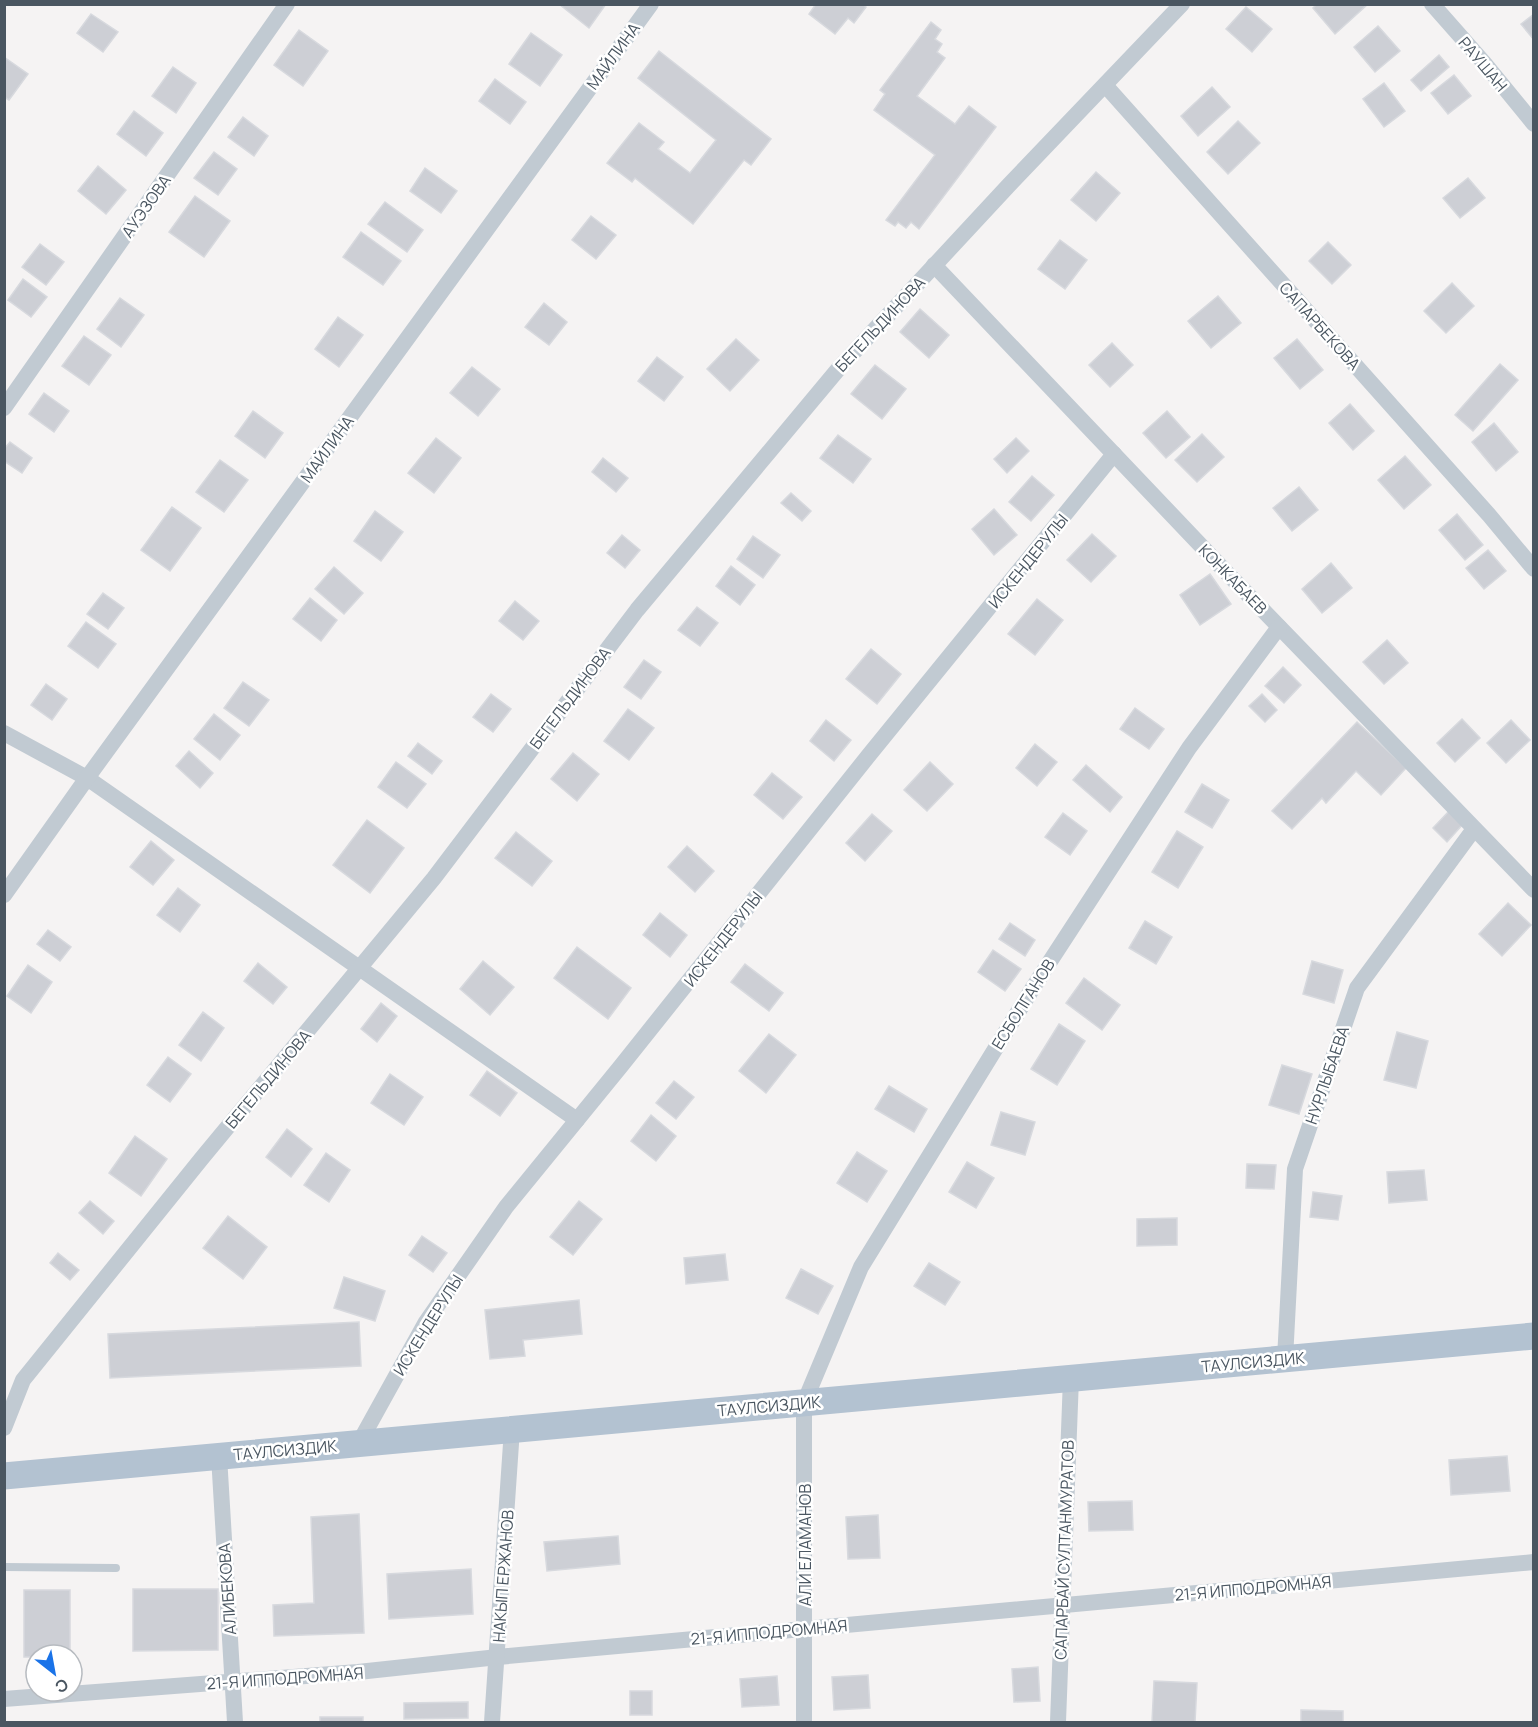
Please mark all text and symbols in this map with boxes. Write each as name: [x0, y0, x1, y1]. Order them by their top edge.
street label: МАЙЛИНА: [581, 18, 645, 94]
street label: РАУШАН: [1454, 32, 1512, 96]
street label: АУЭЗОВА: [116, 170, 176, 242]
street label: БЕГЕЛЬДИНОВА: [830, 272, 930, 376]
street label: САПАРБЕКОВА: [1275, 277, 1365, 375]
street label: МАЙЛИНА: [295, 411, 359, 487]
street label: ИСКЕНДЕРУЛЫ: [983, 509, 1073, 613]
street label: КОНКАБАЕВ: [1194, 539, 1272, 619]
street label: БЕГЕЛЬДИНОВА: [524, 642, 616, 754]
street label: ИСКЕНДЕРУЛЫ: [679, 887, 767, 991]
street label: ЕСБОЛГАНОВ: [986, 954, 1060, 1053]
street label: НУРЛЫБАЕВА: [1300, 1023, 1354, 1127]
street label: БЕГЕЛЬДИНОВА: [220, 1025, 316, 1133]
street label: ИСКЕНДЕРУЛЫ: [388, 1270, 468, 1380]
street label: ТАУЛСИЗДИК: [1200, 1346, 1306, 1377]
street label: ТАУЛСИЗДИК: [716, 1390, 822, 1421]
street label: ТАУЛСИЗДИК: [232, 1434, 338, 1465]
street label: САПАРБАЙ СУЛТАНМУРАТОВ: [1049, 1440, 1079, 1660]
street label: АЛИ ЕЛАМАНОВ: [794, 1484, 816, 1606]
street label: НАКЫП ЕРЖАНОВ: [487, 1509, 519, 1643]
street label: АЛИБЕКОВА: [213, 1542, 241, 1636]
street label: 21-Я ИППОДРОМНАЯ: [1174, 1570, 1332, 1606]
street label: 21-Я ИППОДРОМНАЯ: [690, 1614, 848, 1650]
north arrow: [24, 1643, 84, 1703]
street label: 21-Я ИППОДРОМНАЯ: [206, 1662, 364, 1694]
text: С: [51, 1673, 72, 1698]

